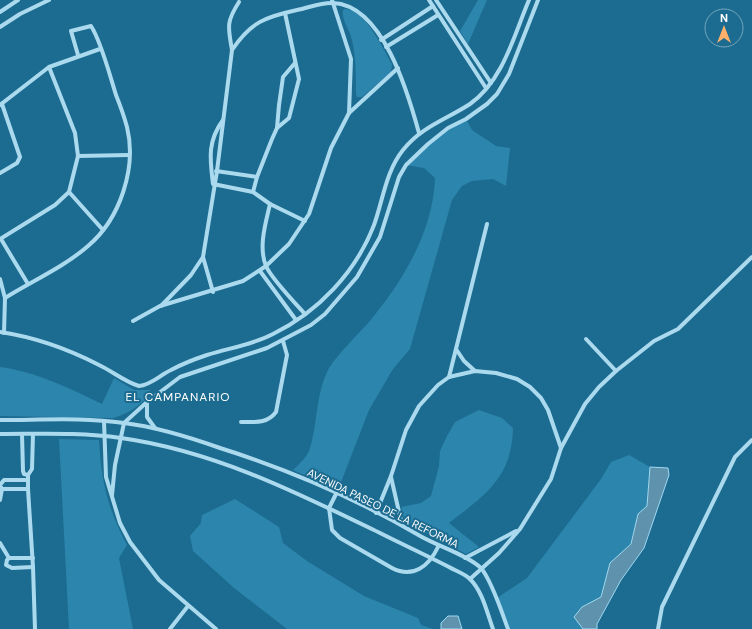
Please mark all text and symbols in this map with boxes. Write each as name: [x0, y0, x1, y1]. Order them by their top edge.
north arrow: [704, 8, 744, 48]
text: N: [720, 11, 728, 25]
district label: EL CAMPANARIO: [125, 389, 231, 405]
street label: AVENIDA PASEO DE LA REFORMA: [305, 465, 461, 551]

